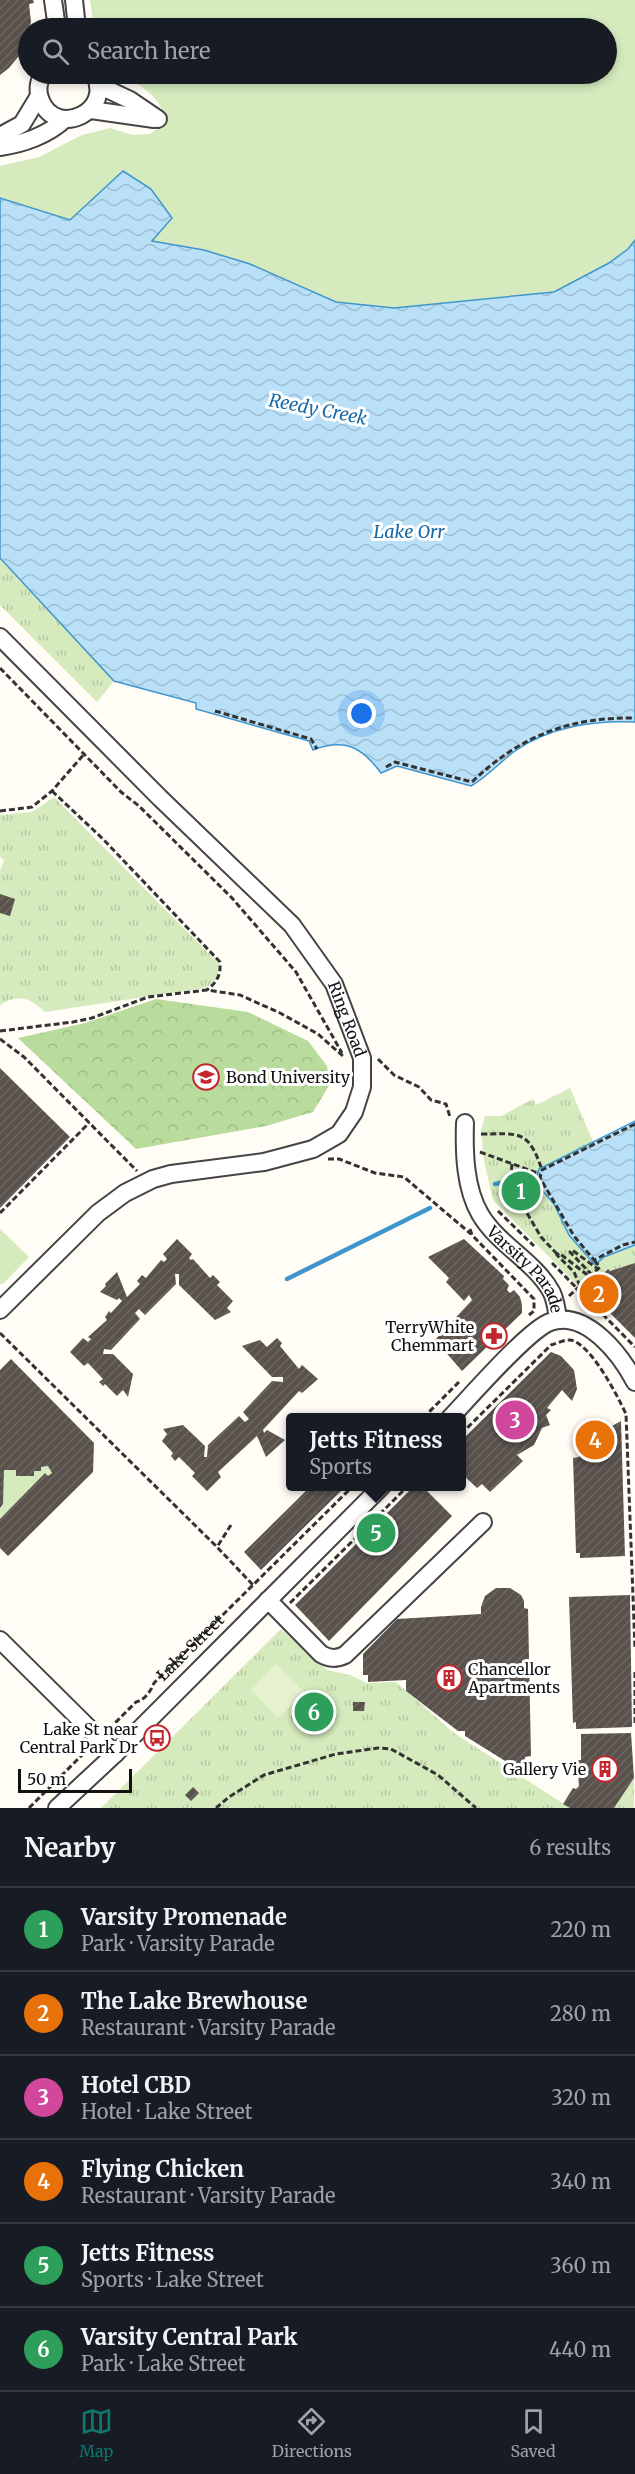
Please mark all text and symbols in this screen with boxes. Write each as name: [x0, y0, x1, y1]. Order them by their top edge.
search box: [18, 18, 617, 84]
icon: search: [39, 35, 72, 68]
text: Search here: [87, 37, 210, 65]
water label: Reedy Creek: [267, 388, 369, 430]
water label: Lake Orr: [373, 520, 445, 543]
your location: [347, 699, 376, 728]
street label: Ring Road: [324, 978, 371, 1060]
school or university icon: Bond University: [191, 1062, 221, 1092]
place label: Bond University: [226, 1067, 351, 1087]
pin: 1: [502, 1168, 540, 1214]
street label: Varsity Parade: [482, 1221, 567, 1314]
pin: 2: [580, 1272, 618, 1316]
place label: TerryWhite Chemmart: [385, 1317, 475, 1355]
pharmacy icon: TerryWhite Chemmart: [479, 1321, 509, 1351]
pin: 3: [496, 1398, 534, 1442]
popup: [286, 1413, 466, 1491]
pin: 4: [576, 1418, 614, 1462]
text: Jetts Fitness: [309, 1426, 443, 1454]
text: Sports: [309, 1454, 372, 1479]
pin: 5: [356, 1510, 395, 1556]
street label: Lake Street: [152, 1609, 228, 1685]
place label: Chancellor Apartments: [467, 1659, 560, 1697]
building icon: Chancellor Apartments: [434, 1663, 464, 1693]
pin: 6: [294, 1690, 334, 1734]
place label: Lake St near Central Park Dr: [20, 1719, 138, 1757]
bus stop icon: Lake St near Central Park Dr: [142, 1723, 172, 1753]
building icon: Gallery Vie: [590, 1754, 620, 1784]
place label: Gallery Vie: [503, 1759, 586, 1779]
scale bar: [18, 1766, 132, 1794]
text: 50 m: [27, 1769, 66, 1789]
text: Nearby: [24, 1831, 116, 1864]
text: 6 results: [529, 1835, 611, 1860]
text: Varsity Promenade: [81, 1903, 287, 1931]
text: 1: [39, 1917, 48, 1942]
text: 220 m: [551, 1917, 611, 1942]
text: Park · Varsity Parade: [81, 1931, 275, 1956]
text: The Lake Brewhouse: [81, 1987, 307, 2015]
text: 2: [38, 2001, 49, 2026]
text: 280 m: [550, 2001, 611, 2026]
text: Restaurant · Varsity Parade: [81, 2015, 335, 2040]
text: Hotel CBD: [81, 2071, 191, 2099]
text: 3: [38, 2085, 49, 2110]
text: 320 m: [551, 2085, 611, 2110]
text: Hotel · Lake Street: [81, 2099, 252, 2124]
text: Flying Chicken: [81, 2155, 244, 2183]
text: 4: [37, 2169, 50, 2194]
text: 340 m: [550, 2169, 611, 2194]
text: Restaurant · Varsity Parade: [81, 2183, 335, 2208]
text: Jetts Fitness: [81, 2239, 215, 2267]
text: 5: [38, 2253, 49, 2278]
text: 360 m: [550, 2253, 611, 2278]
text: Sports · Lake Street: [81, 2267, 264, 2292]
text: Varsity Central Park: [81, 2323, 298, 2351]
text: 6: [37, 2337, 50, 2362]
text: 440 m: [549, 2337, 611, 2362]
text: Park · Lake Street: [81, 2351, 246, 2376]
tab: Map: [79, 2405, 113, 2461]
tab: Directions: [272, 2405, 352, 2461]
tab: Saved: [510, 2405, 556, 2461]

